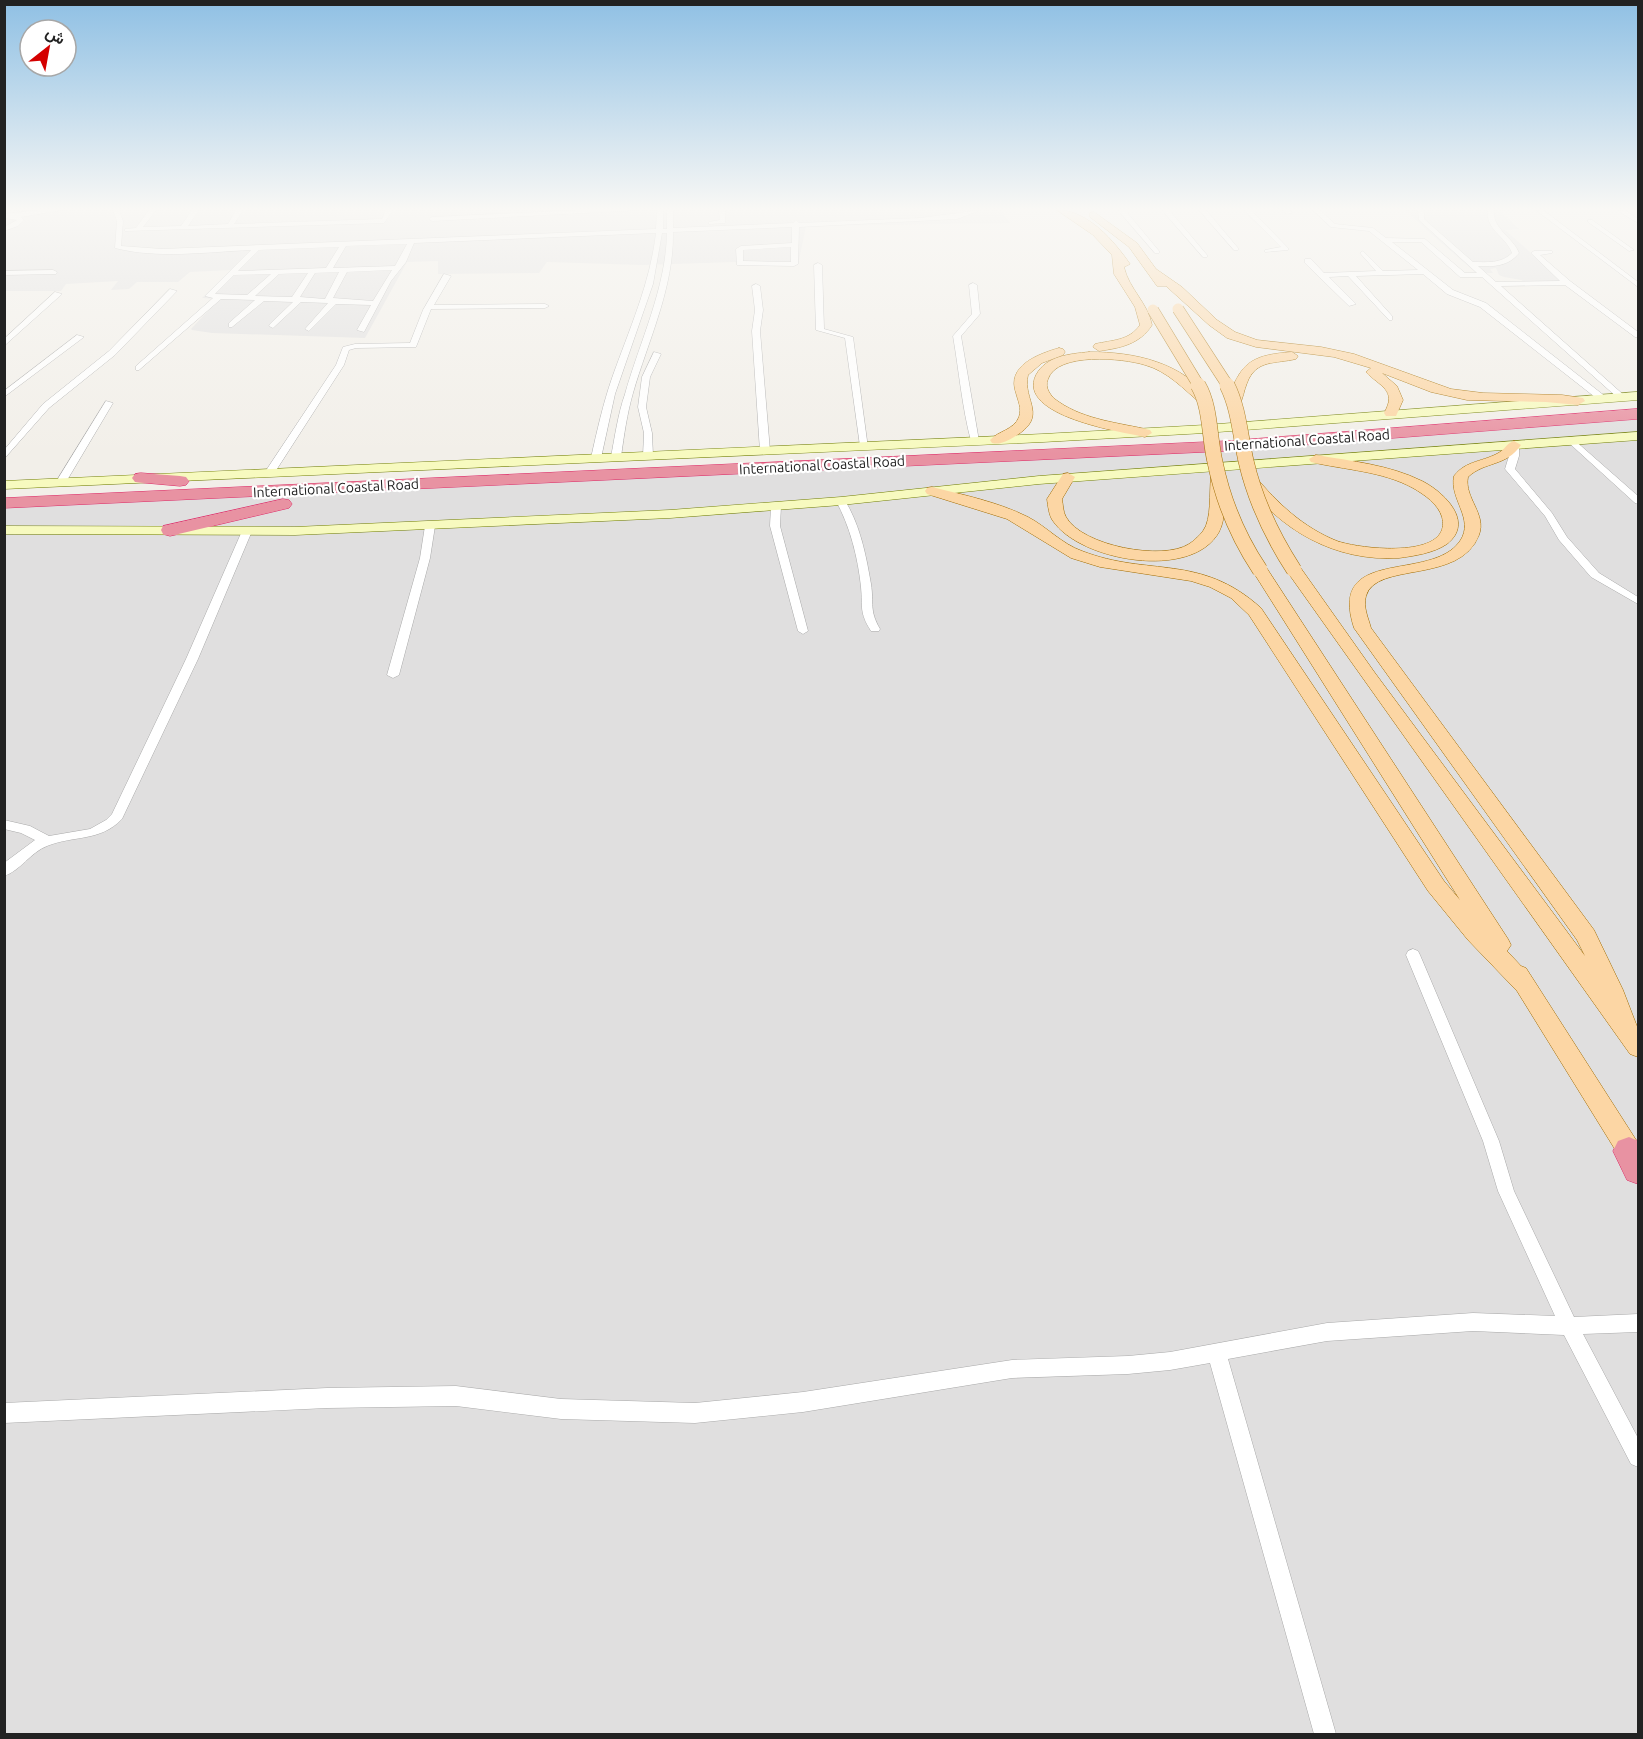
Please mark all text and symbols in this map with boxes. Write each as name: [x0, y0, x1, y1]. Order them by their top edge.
north arrow: [18, 18, 78, 78]
text: ش: [42, 22, 69, 49]
street label: International Coastal Road: [1224, 426, 1390, 454]
street label: International Coastal Road: [739, 453, 905, 477]
street label: International Coastal Road: [253, 476, 419, 500]

